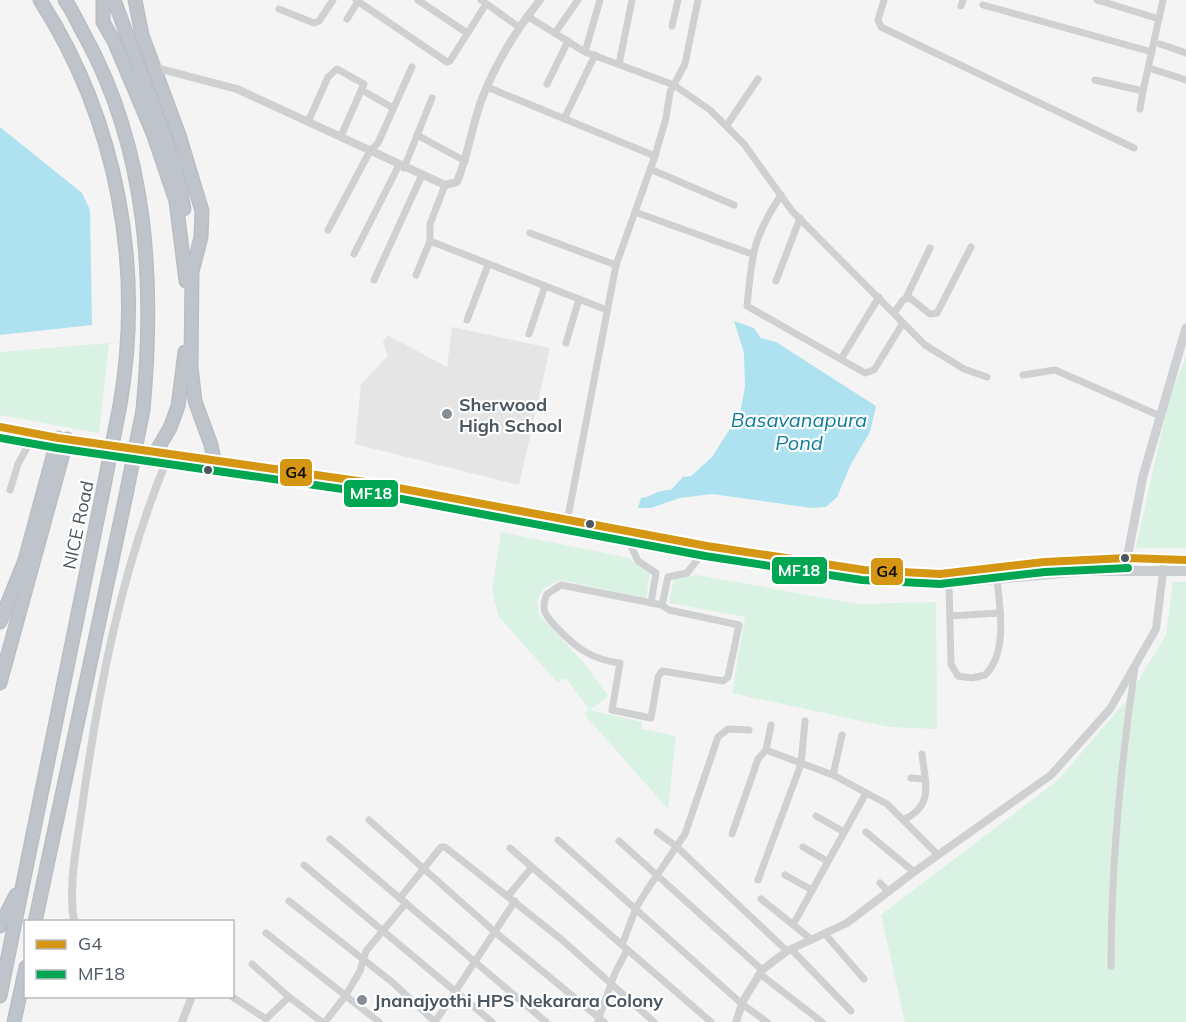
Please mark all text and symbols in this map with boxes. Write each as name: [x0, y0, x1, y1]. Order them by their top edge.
place label: Sherwood High School: [459, 393, 562, 437]
marker: Sherwood High School: [440, 407, 454, 421]
water label: Basavanapura Pond: [731, 407, 867, 455]
line badge: G4: [279, 458, 313, 487]
text: G4: [285, 462, 307, 482]
unlabelled marker: [202, 464, 214, 476]
street label: NICE Road: [57, 479, 99, 571]
line badge: MF18: [343, 479, 399, 508]
text: MF18: [350, 483, 393, 503]
unlabelled marker: [584, 518, 596, 530]
unlabelled marker: [1119, 552, 1131, 564]
line badge: MF18: [771, 556, 828, 585]
line badge: G4: [870, 557, 904, 586]
text: MF18: [778, 560, 821, 580]
text: G4: [876, 561, 898, 581]
legend: [24, 920, 234, 998]
text: G4: [78, 932, 102, 955]
text: MF18: [78, 962, 125, 985]
place label: Jnanajyothi HPS Nekarara Colony: [374, 989, 663, 1012]
marker: Jnanajyothi HPS Nekarara Colony: [355, 993, 369, 1007]

